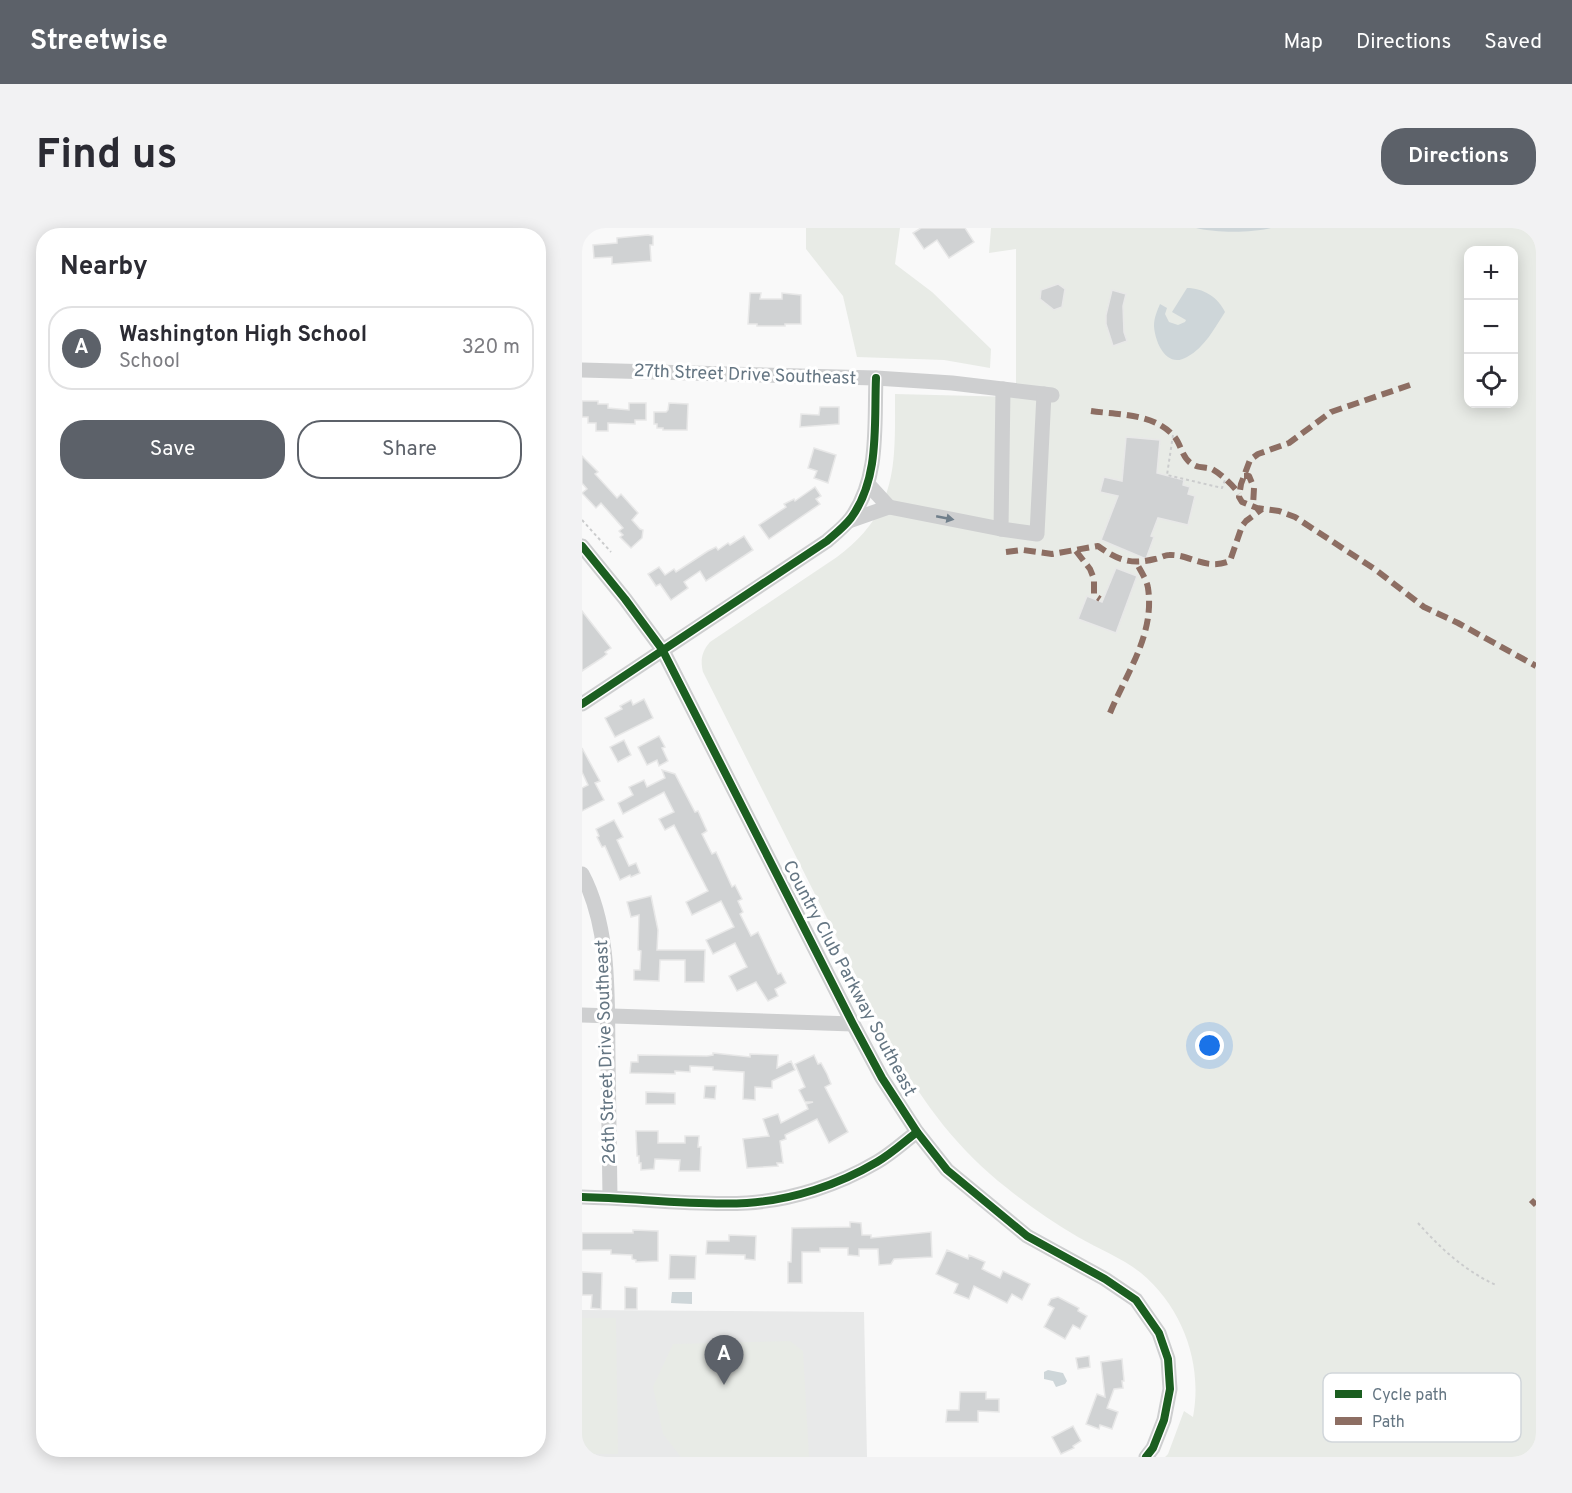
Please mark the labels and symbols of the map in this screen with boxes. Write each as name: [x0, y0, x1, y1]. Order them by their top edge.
street label: 27th Street Drive Southeast: [633, 360, 857, 391]
one-way arrow: [936, 513, 954, 523]
street label: Country Club Parkway Southeast: [777, 857, 921, 1101]
street label: 26th Street Drive Southeast: [591, 939, 622, 1165]
your location: [1195, 1031, 1224, 1060]
pin: A: [704, 1336, 744, 1385]
legend: [1323, 1373, 1521, 1442]
text: Cycle path: [1372, 1386, 1447, 1406]
text: Path: [1372, 1413, 1405, 1433]

